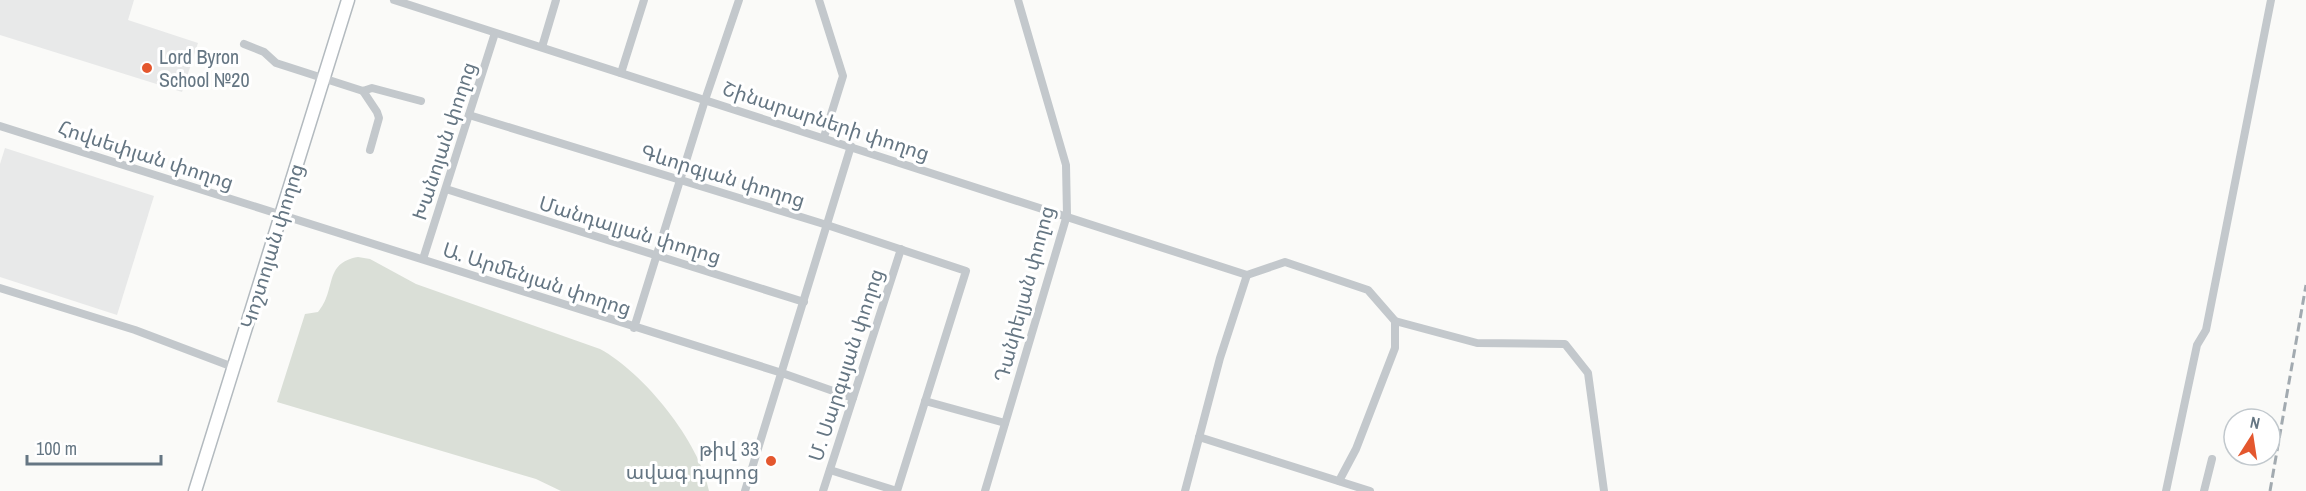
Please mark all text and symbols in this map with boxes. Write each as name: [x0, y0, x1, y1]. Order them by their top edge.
place label: Lord Byron School №20: [159, 43, 250, 93]
street label: Խանոյան փողոց: [405, 58, 482, 223]
marker: Lord Byron School №20: [140, 61, 154, 75]
street label: Շինարարների փողոց: [719, 74, 933, 167]
street label: Հովսեփյան փողոց: [55, 113, 237, 196]
street label: Գևորգյան փողոց: [638, 138, 809, 213]
street label: Կոշտոյան փողոց: [234, 160, 309, 332]
street label: Մանդալյան փողոց: [536, 189, 725, 270]
street label: Դանիելյան փողոց: [987, 203, 1060, 385]
street label: Ա. Արմենյան փողոց: [439, 235, 635, 322]
street label: Մ. Սարգսյան փողոց: [802, 265, 889, 465]
north arrow: [2222, 407, 2282, 467]
text: N: [2248, 411, 2262, 434]
scale bar: [27, 428, 160, 466]
place label: թիվ 33 ավագ դպրոց: [626, 435, 759, 485]
text: 100 m: [36, 436, 77, 461]
marker: թիվ 33 ավագ դպրոց: [764, 454, 778, 468]

